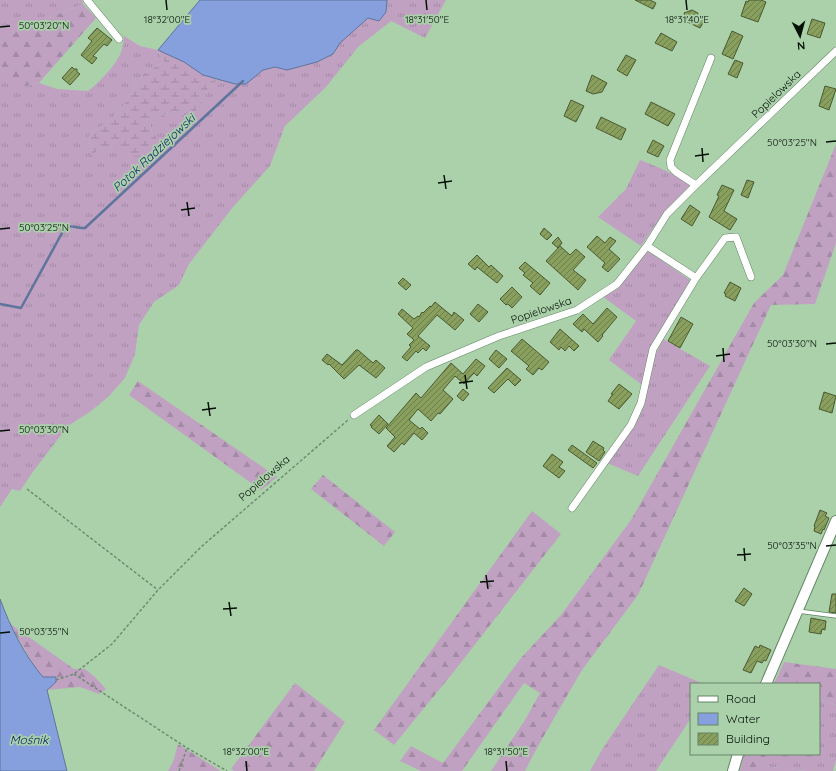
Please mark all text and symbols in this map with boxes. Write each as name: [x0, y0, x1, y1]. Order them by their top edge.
text: 18°32'00"E: [144, 13, 191, 26]
text: 18°31'50"E: [405, 13, 449, 26]
text: 18°31'40"E: [665, 13, 709, 26]
north arrow: [780, 16, 820, 56]
text: 50°03'20"N: [19, 19, 69, 32]
text: N: [796, 39, 806, 53]
street label: Popielowska: [748, 67, 804, 121]
water label: Potok Radziejowski: [109, 110, 199, 195]
text: 50°03'25"N: [767, 136, 817, 149]
text: 50°03'25"N: [19, 221, 69, 234]
street label: Popielowska: [509, 293, 573, 327]
text: 50°03'30"N: [767, 337, 817, 350]
text: 50°03'30"N: [19, 423, 69, 436]
street label: Popielowska: [236, 452, 292, 504]
text: 50°03'35"N: [767, 539, 817, 552]
text: 50°03'35"N: [19, 625, 69, 638]
legend: [690, 683, 820, 755]
text: Road: [726, 691, 756, 706]
text: Water: [726, 711, 761, 726]
text: Building: [726, 731, 770, 746]
water label: Mośnik: [10, 732, 50, 747]
text: 18°32'00"E: [223, 745, 270, 758]
text: 18°31'50"E: [484, 745, 528, 758]

